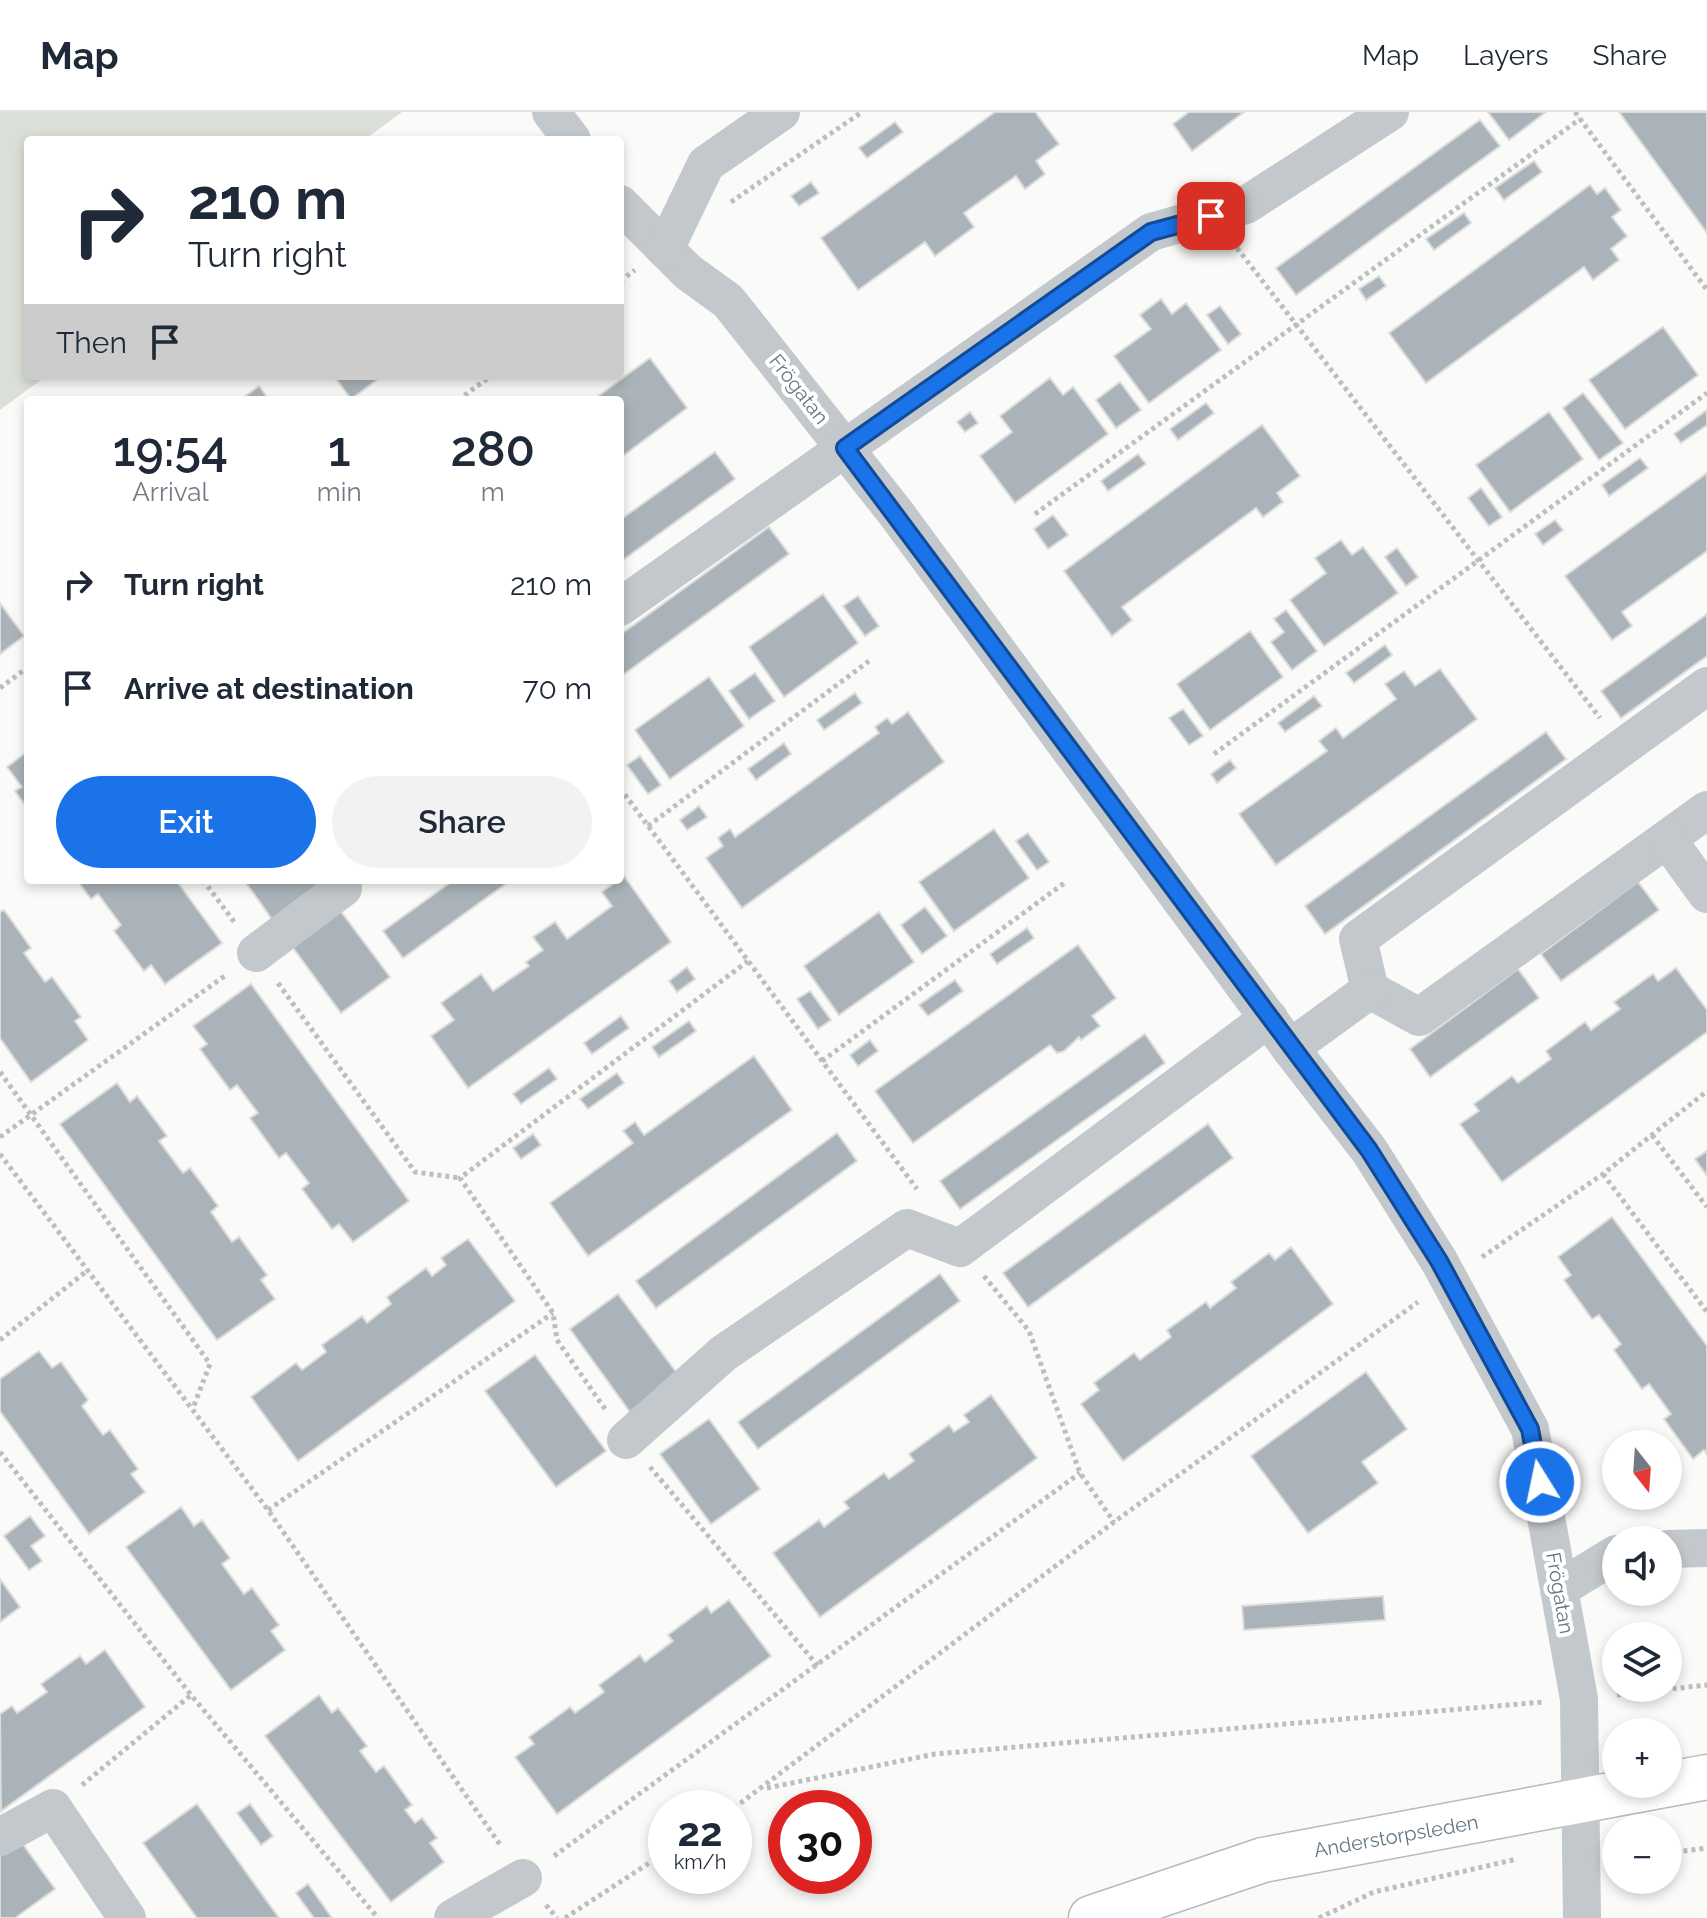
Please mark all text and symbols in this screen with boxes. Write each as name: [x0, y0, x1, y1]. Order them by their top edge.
text: Map: [40, 33, 119, 78]
text: Map: [1362, 39, 1419, 72]
text: Layers: [1463, 39, 1549, 72]
text: Share: [1593, 39, 1667, 72]
text: 210 m: [188, 166, 347, 232]
icon: right: [56, 168, 160, 272]
pin: [1177, 182, 1245, 250]
icon: arrive: [1189, 194, 1233, 238]
text: Turn right: [188, 233, 347, 275]
icon: arrive: [143, 320, 187, 364]
text: Then: [56, 325, 127, 360]
street label: Frögatan: [764, 349, 834, 429]
text: 19:54: [113, 421, 228, 477]
text: 1: [328, 421, 351, 477]
text: 280: [450, 421, 535, 477]
text: Arrival: [132, 477, 209, 507]
text: min: [317, 477, 362, 507]
text: m: [481, 477, 505, 507]
icon: right: [56, 562, 100, 606]
text: Turn right: [124, 567, 264, 602]
text: 210 m: [510, 567, 592, 602]
icon: arrive: [56, 666, 100, 710]
text: Arrive at destination: [124, 671, 414, 706]
text: 70 m: [522, 671, 592, 706]
button: Exit: [56, 776, 316, 868]
button: Share: [332, 776, 592, 868]
north arrow: [1602, 1430, 1682, 1510]
map controls: [1602, 1430, 1682, 1894]
position arrow: [1498, 1440, 1582, 1524]
button: sound: [1602, 1526, 1682, 1606]
street label: Frögatan: [1541, 1551, 1579, 1635]
button: layers: [1602, 1622, 1682, 1702]
button: +: [1602, 1718, 1682, 1798]
speed limit sign: 30: [768, 1790, 872, 1894]
text: 22: [677, 1808, 723, 1855]
street label: Anderstorpsleden: [1312, 1810, 1480, 1862]
button: −: [1602, 1814, 1682, 1894]
text: km/h: [674, 1850, 726, 1874]

